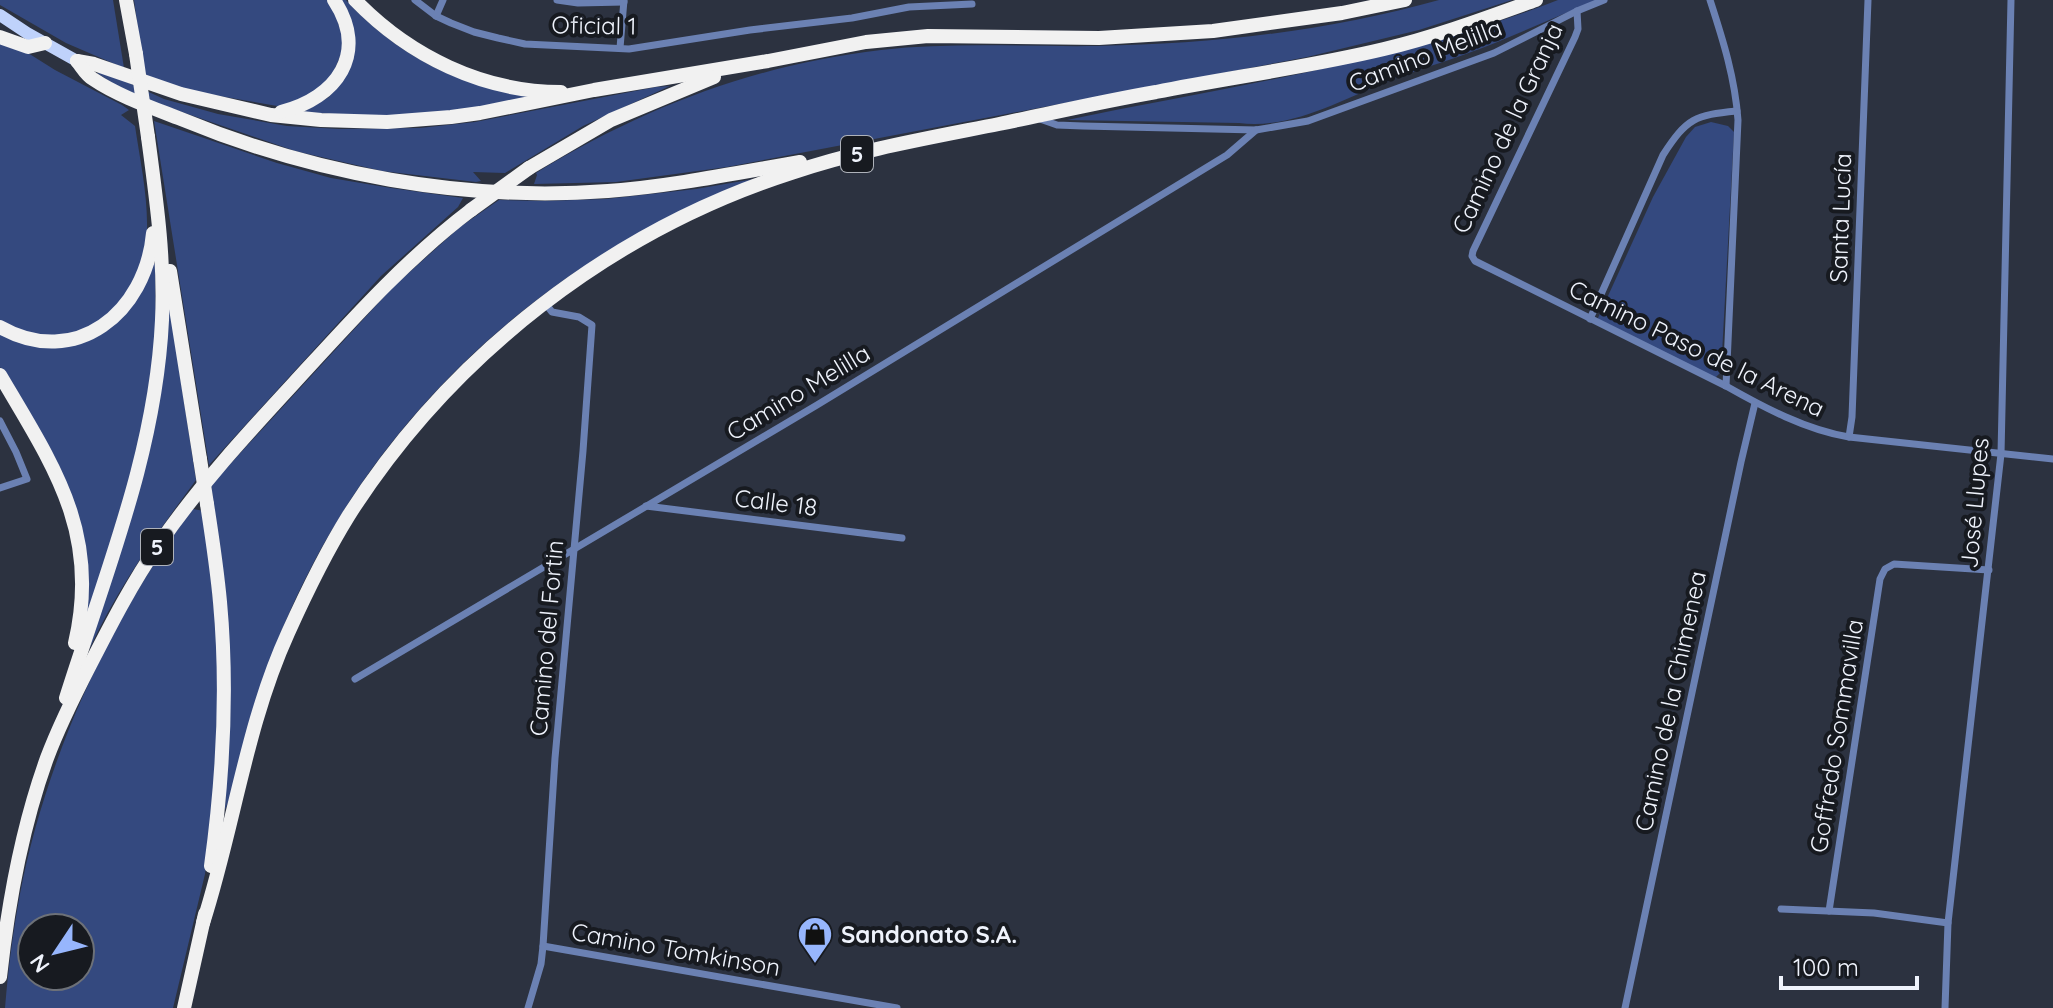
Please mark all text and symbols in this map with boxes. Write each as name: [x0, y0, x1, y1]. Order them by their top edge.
street label: Oficial 1: [551, 9, 637, 41]
street label: Camino Melilla: [1344, 12, 1506, 98]
street label: Camino de la Granja: [1445, 18, 1569, 238]
road number: 5: [841, 136, 873, 172]
street label: Santa Lucía: [1823, 153, 1857, 283]
street label: Camino Paso de la Arena: [1564, 273, 1830, 423]
street label: Camino Melilla: [721, 337, 875, 447]
street label: José Llupes: [1953, 437, 1995, 569]
street label: Calle 18: [733, 482, 819, 522]
road number: 5: [141, 529, 173, 565]
street label: Camino del Fortin: [522, 539, 570, 737]
street label: Camino de la Chimenea: [1628, 568, 1712, 834]
street label: Goffredo Sommavilla: [1803, 617, 1869, 855]
north arrow: [16, 912, 96, 992]
shop icon: Sandonato S.A.: [796, 915, 834, 965]
street label: Camino Tomkinson: [569, 916, 783, 982]
place label: Sandonato S.A.: [841, 919, 1017, 949]
scale bar: [1781, 940, 1917, 990]
text: N: [24, 949, 56, 978]
text: 100 m: [1793, 952, 1859, 982]

